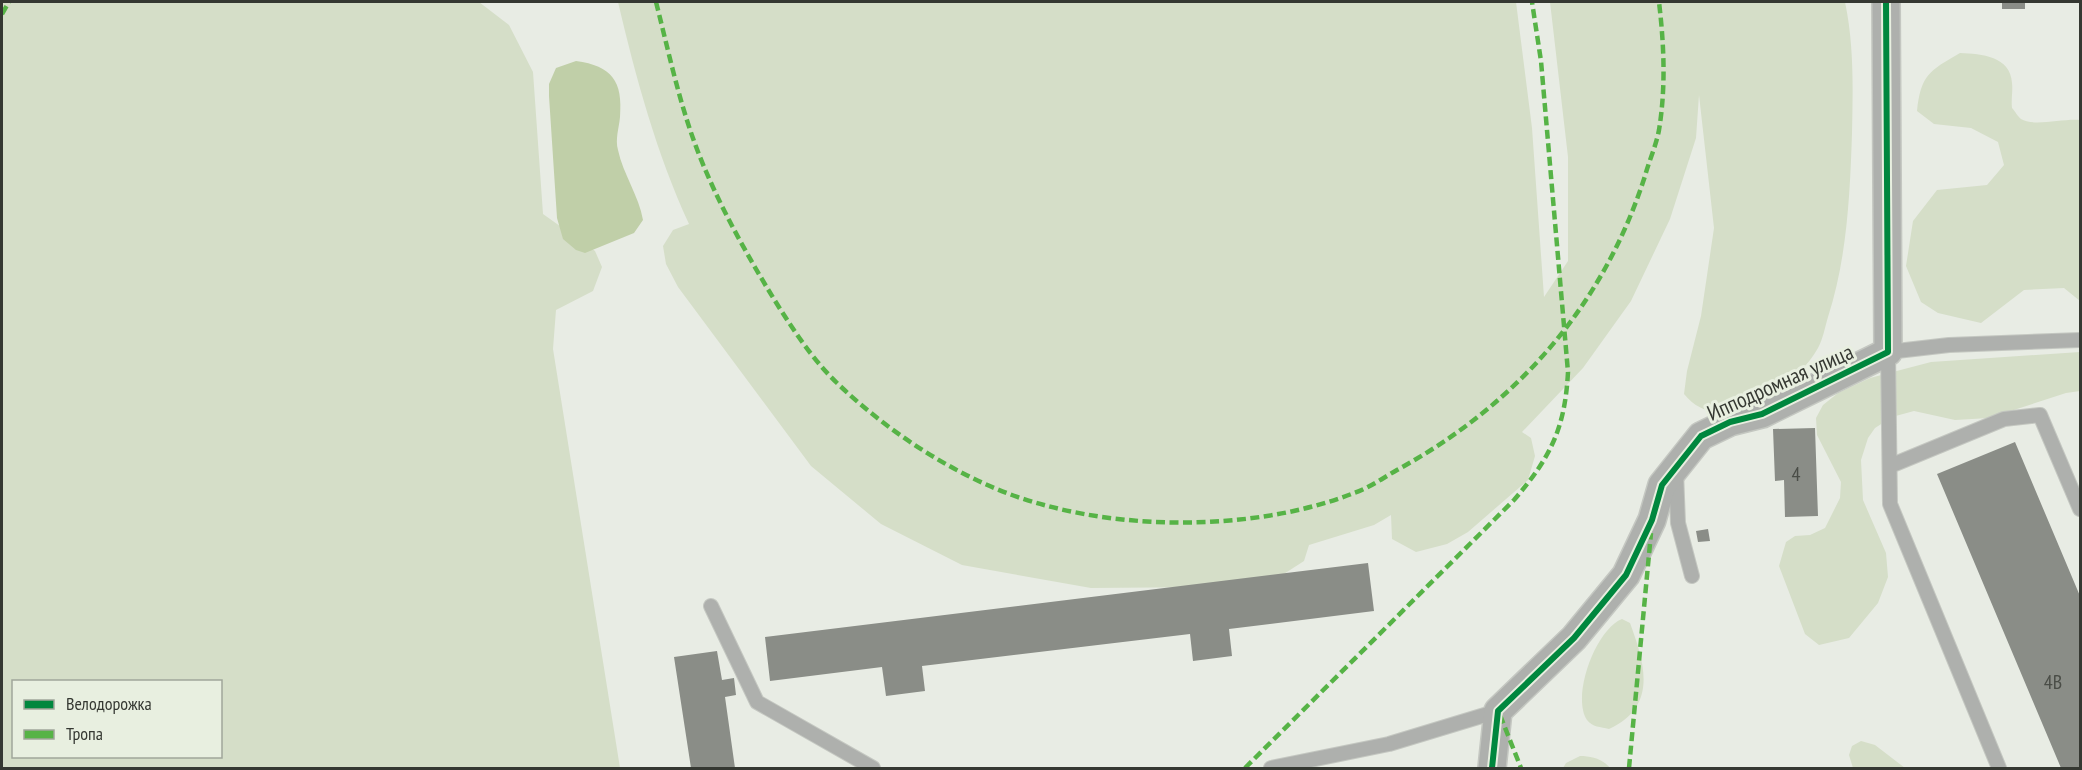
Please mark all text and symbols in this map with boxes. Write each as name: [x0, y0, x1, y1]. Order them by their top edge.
street label: Ипподромная улица: [1703, 337, 1857, 427]
house number: 4: [1792, 461, 1801, 487]
house number: 4В: [2044, 669, 2062, 695]
legend: [12, 680, 222, 758]
text: Велодорожка: [66, 692, 152, 715]
text: Тропа: [66, 722, 103, 745]

